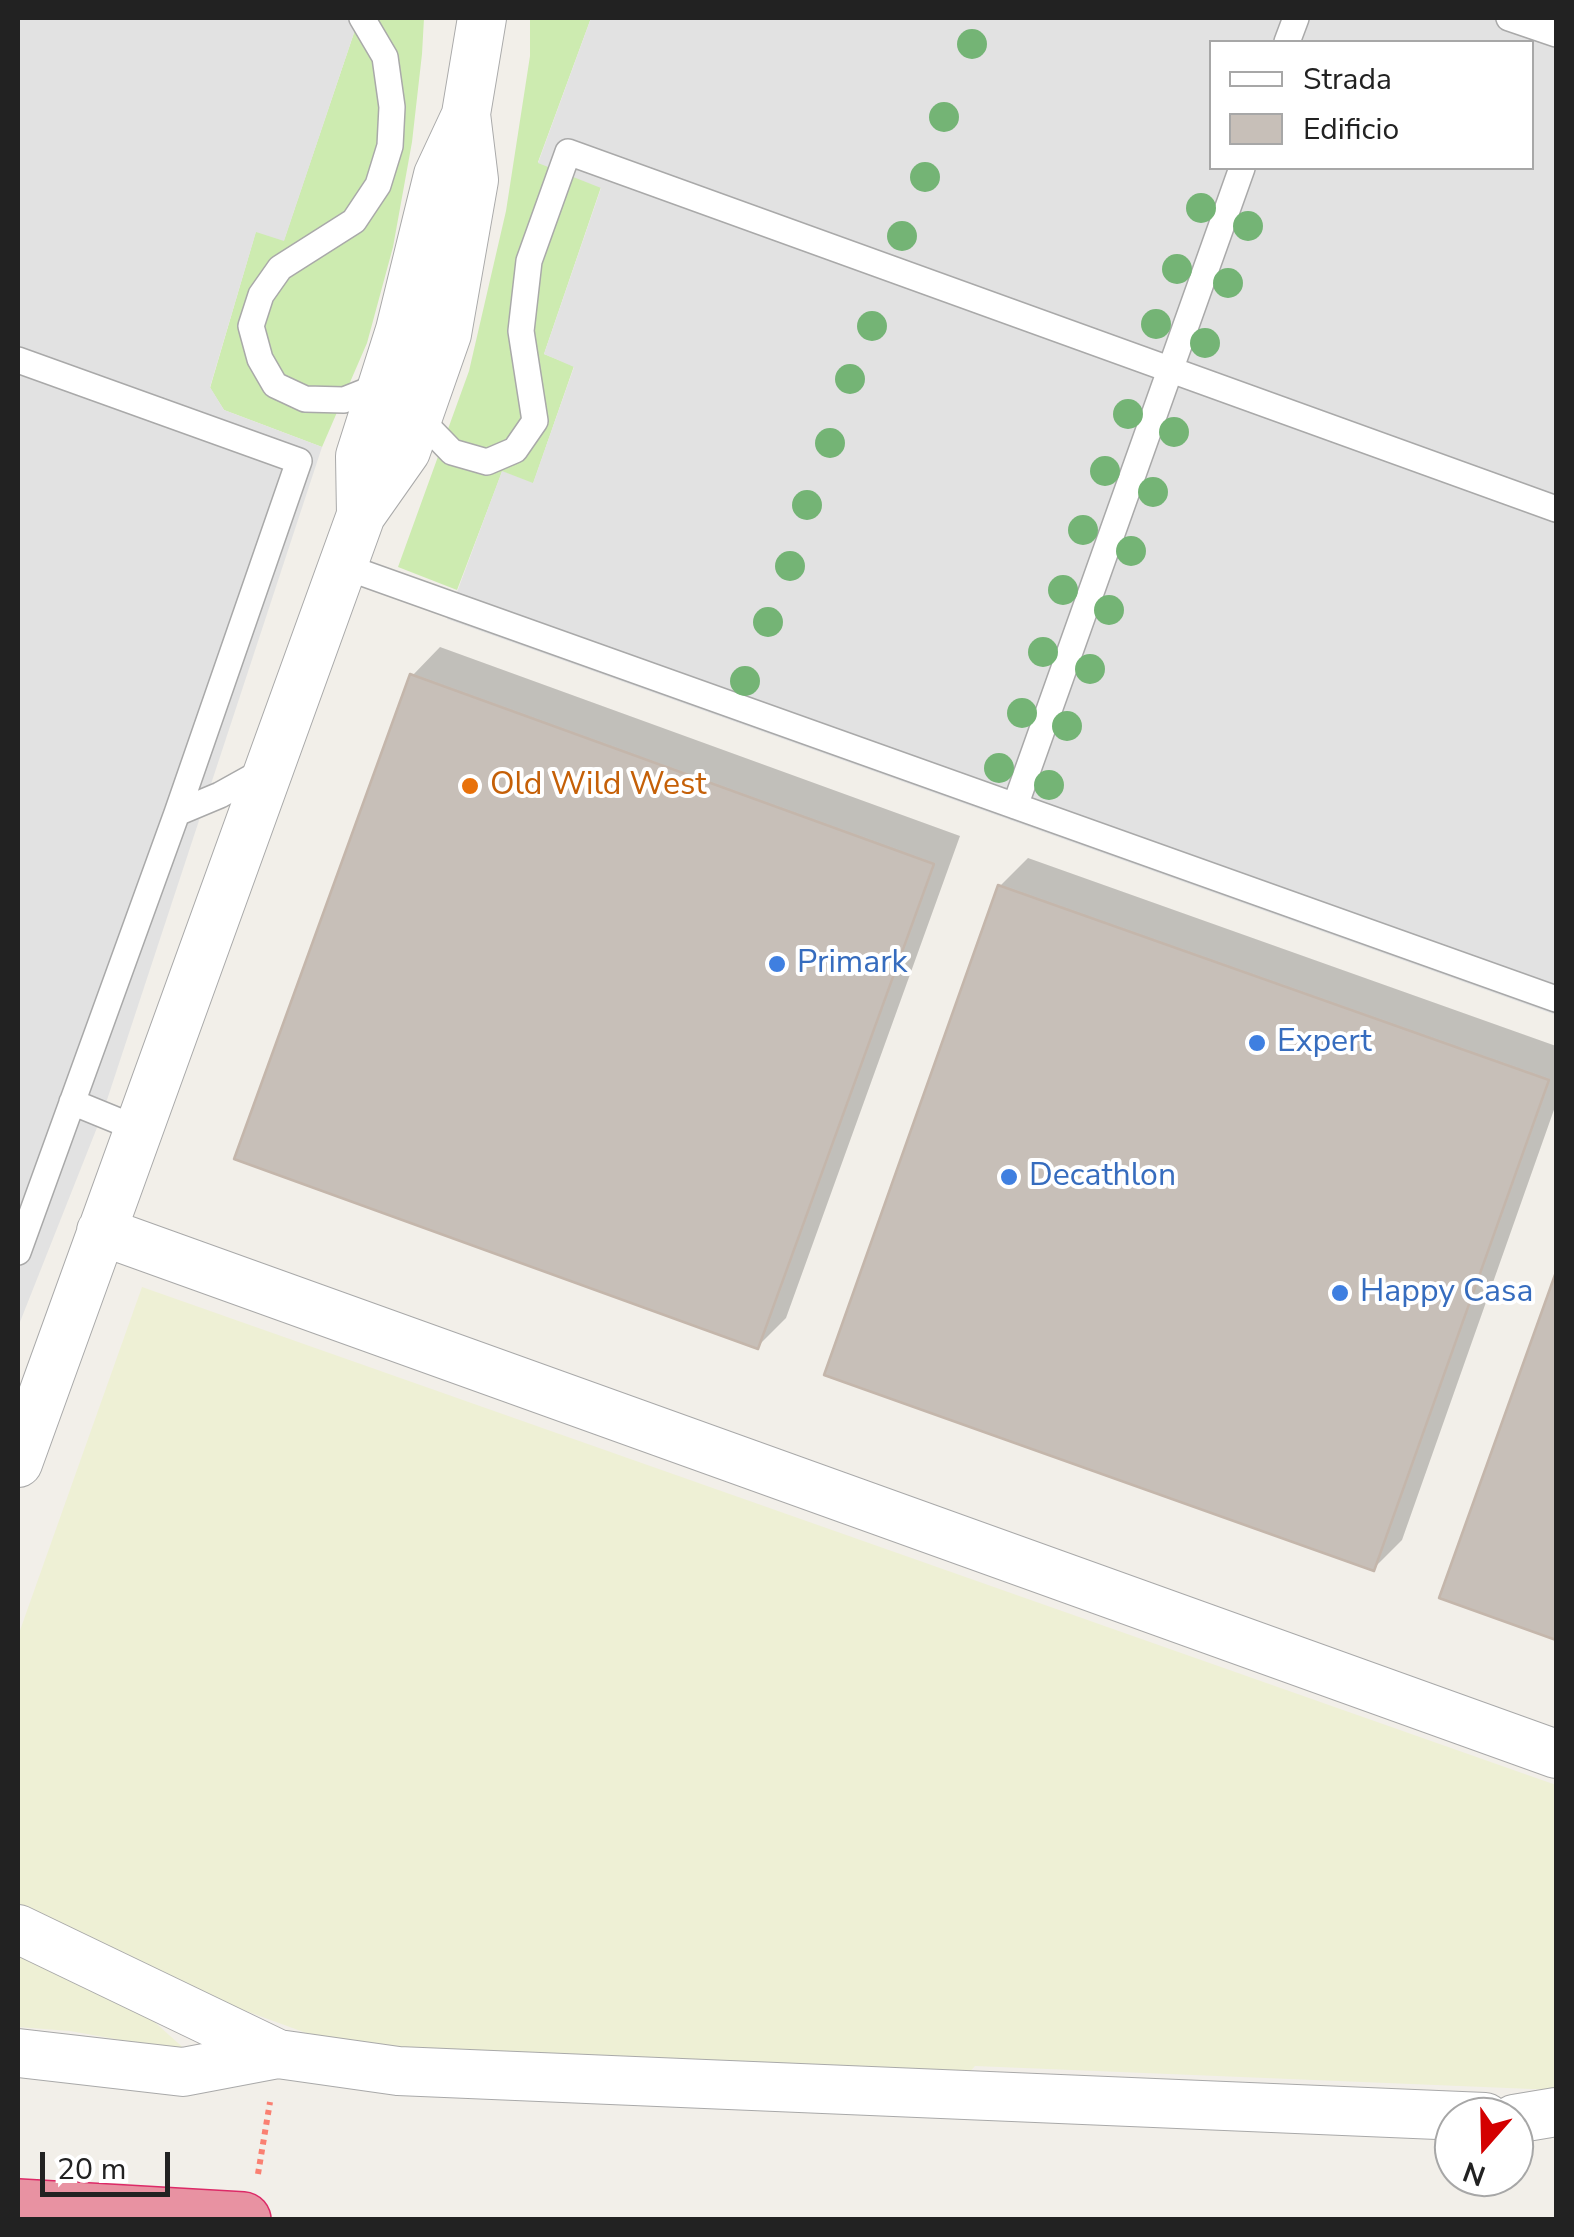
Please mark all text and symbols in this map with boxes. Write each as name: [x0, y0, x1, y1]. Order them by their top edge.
legend: [1209, 40, 1534, 170]
text: Strada: [1303, 59, 1392, 100]
text: Edificio: [1303, 109, 1399, 150]
place label: Old Wild West: [490, 767, 706, 805]
marker: Old Wild West: [459, 775, 481, 797]
place label: Primark: [797, 945, 908, 983]
marker: Primark: [766, 953, 788, 975]
place label: Expert: [1277, 1024, 1372, 1062]
marker: Expert: [1246, 1032, 1268, 1054]
place label: Decathlon: [1029, 1158, 1176, 1196]
marker: Decathlon: [998, 1166, 1020, 1188]
place label: Happy Casa: [1360, 1274, 1533, 1312]
marker: Happy Casa: [1329, 1282, 1351, 1304]
north arrow: [1434, 2097, 1534, 2197]
scale bar: [45, 2132, 175, 2194]
text: 20 m: [57, 2149, 126, 2190]
text: N: [1458, 2152, 1491, 2195]

